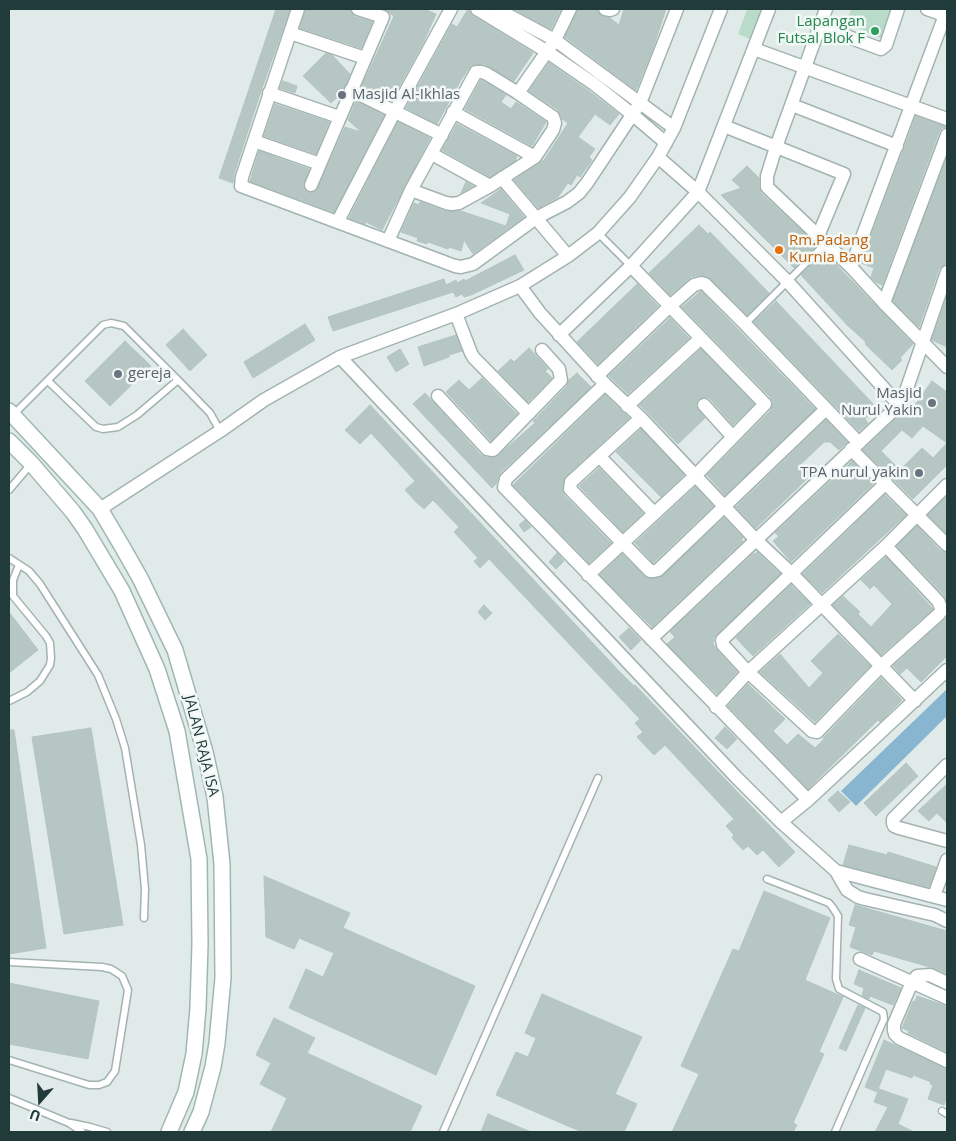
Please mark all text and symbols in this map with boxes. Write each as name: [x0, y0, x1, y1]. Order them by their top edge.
place label: Lapangan Futsal Blok F: [778, 13, 865, 48]
marker: Lapangan Futsal Blok F: [869, 25, 881, 37]
place label: Masjid Al-Ikhlas: [352, 86, 460, 104]
marker: Masjid Al-Ikhlas: [336, 89, 348, 101]
place label: Rm.Padang Kurnia Baru: [789, 232, 872, 267]
marker: Rm.Padang Kurnia Baru: [773, 244, 785, 256]
place label: gereja: [128, 365, 171, 383]
marker: gereja: [112, 368, 124, 380]
place label: Masjid Nurul Yakin: [841, 385, 922, 420]
marker: Masjid Nurul Yakin: [926, 397, 938, 409]
place label: TPA nurul yakin: [800, 464, 909, 482]
marker: TPA nurul yakin: [913, 467, 925, 479]
street label: JALAN RAJA ISA: [180, 693, 222, 799]
north arrow: [15, 1076, 65, 1126]
text: U: [27, 1105, 43, 1126]

